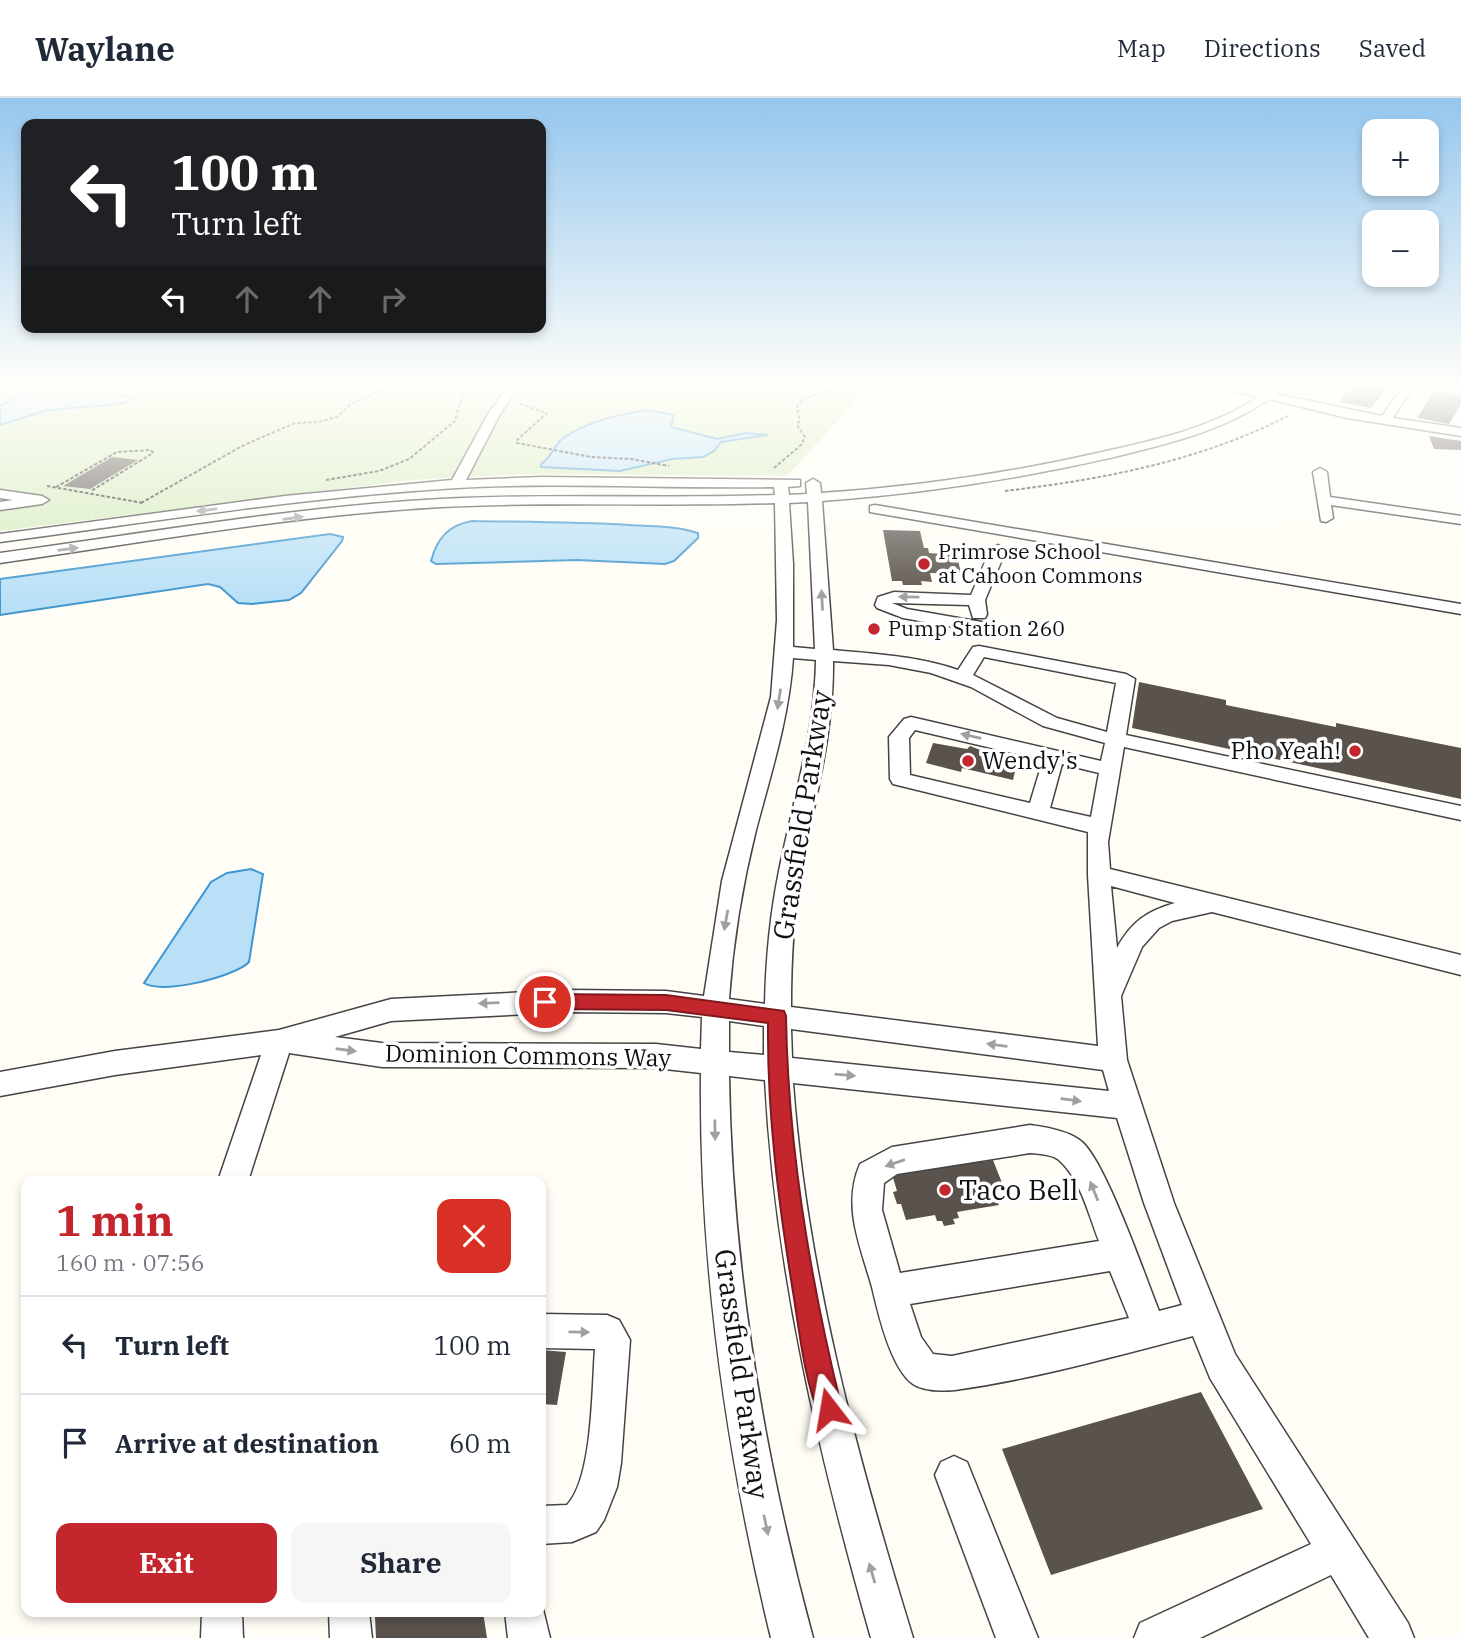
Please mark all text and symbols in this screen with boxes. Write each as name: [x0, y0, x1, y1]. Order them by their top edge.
text: Waylane: [35, 27, 175, 70]
text: Map: [1117, 32, 1166, 64]
text: Directions: [1204, 32, 1321, 64]
text: Saved: [1359, 32, 1426, 64]
map controls: [1362, 119, 1439, 287]
button: +: [1362, 119, 1439, 196]
text: 100 m: [171, 140, 318, 203]
icon: left: [56, 147, 147, 238]
text: Turn left: [171, 202, 302, 244]
button: −: [1362, 210, 1439, 287]
icon: left: [155, 280, 193, 318]
icon: ahead: [228, 280, 266, 318]
icon: ahead: [301, 280, 339, 318]
icon: right: [374, 280, 412, 318]
one-way arrow: [196, 505, 218, 516]
one-way arrow: [282, 512, 304, 523]
place label: Primrose School at Cahoon Commons: [938, 537, 1143, 589]
one-way arrow: [57, 543, 79, 554]
marker: Primrose School at Cahoon Commons: [916, 556, 932, 572]
one-way arrow: [816, 589, 827, 611]
one-way arrow: [897, 591, 919, 603]
place label: Pump Station 260: [888, 614, 1065, 642]
marker: Pump Station 260: [866, 621, 882, 637]
street label: Grassfield Parkway: [764, 687, 840, 942]
one-way arrow: [773, 688, 784, 710]
one-way arrow: [960, 731, 982, 742]
place label: Pho Yeah!: [1230, 734, 1341, 766]
marker: Pho Yeah!: [1347, 743, 1363, 759]
place label: Wendy's: [982, 744, 1078, 776]
marker: Wendy's: [960, 753, 976, 769]
one-way arrow: [720, 909, 731, 931]
pin: [515, 972, 575, 1032]
icon: arrive: [526, 983, 564, 1021]
one-way arrow: [478, 998, 500, 1009]
street label: Dominion Commons Way: [385, 1037, 672, 1074]
one-way arrow: [986, 1040, 1008, 1051]
one-way arrow: [336, 1045, 358, 1056]
one-way arrow: [834, 1070, 856, 1081]
one-way arrow: [1060, 1094, 1082, 1105]
one-way arrow: [710, 1119, 721, 1141]
one-way arrow: [884, 1158, 905, 1169]
place label: Taco Bell: [959, 1171, 1078, 1208]
one-way arrow: [1088, 1181, 1100, 1201]
marker: Taco Bell: [937, 1182, 953, 1198]
text: 1 min: [56, 1193, 174, 1248]
button: close: [437, 1199, 511, 1273]
street label: Grassfield Parkway: [707, 1246, 778, 1501]
text: 160 m · 07:56: [56, 1247, 205, 1277]
icon: left: [56, 1326, 94, 1364]
one-way arrow: [568, 1326, 590, 1337]
text: Turn left: [115, 1328, 229, 1362]
text: 100 m: [433, 1328, 511, 1362]
position arrow: [792, 1372, 866, 1446]
icon: arrive: [56, 1424, 94, 1462]
text: Arrive at destination: [115, 1426, 379, 1460]
text: 60 m: [449, 1426, 511, 1460]
one-way arrow: [760, 1514, 771, 1536]
button: Exit: [56, 1523, 277, 1603]
button: Share: [291, 1523, 511, 1603]
one-way arrow: [867, 1562, 877, 1583]

